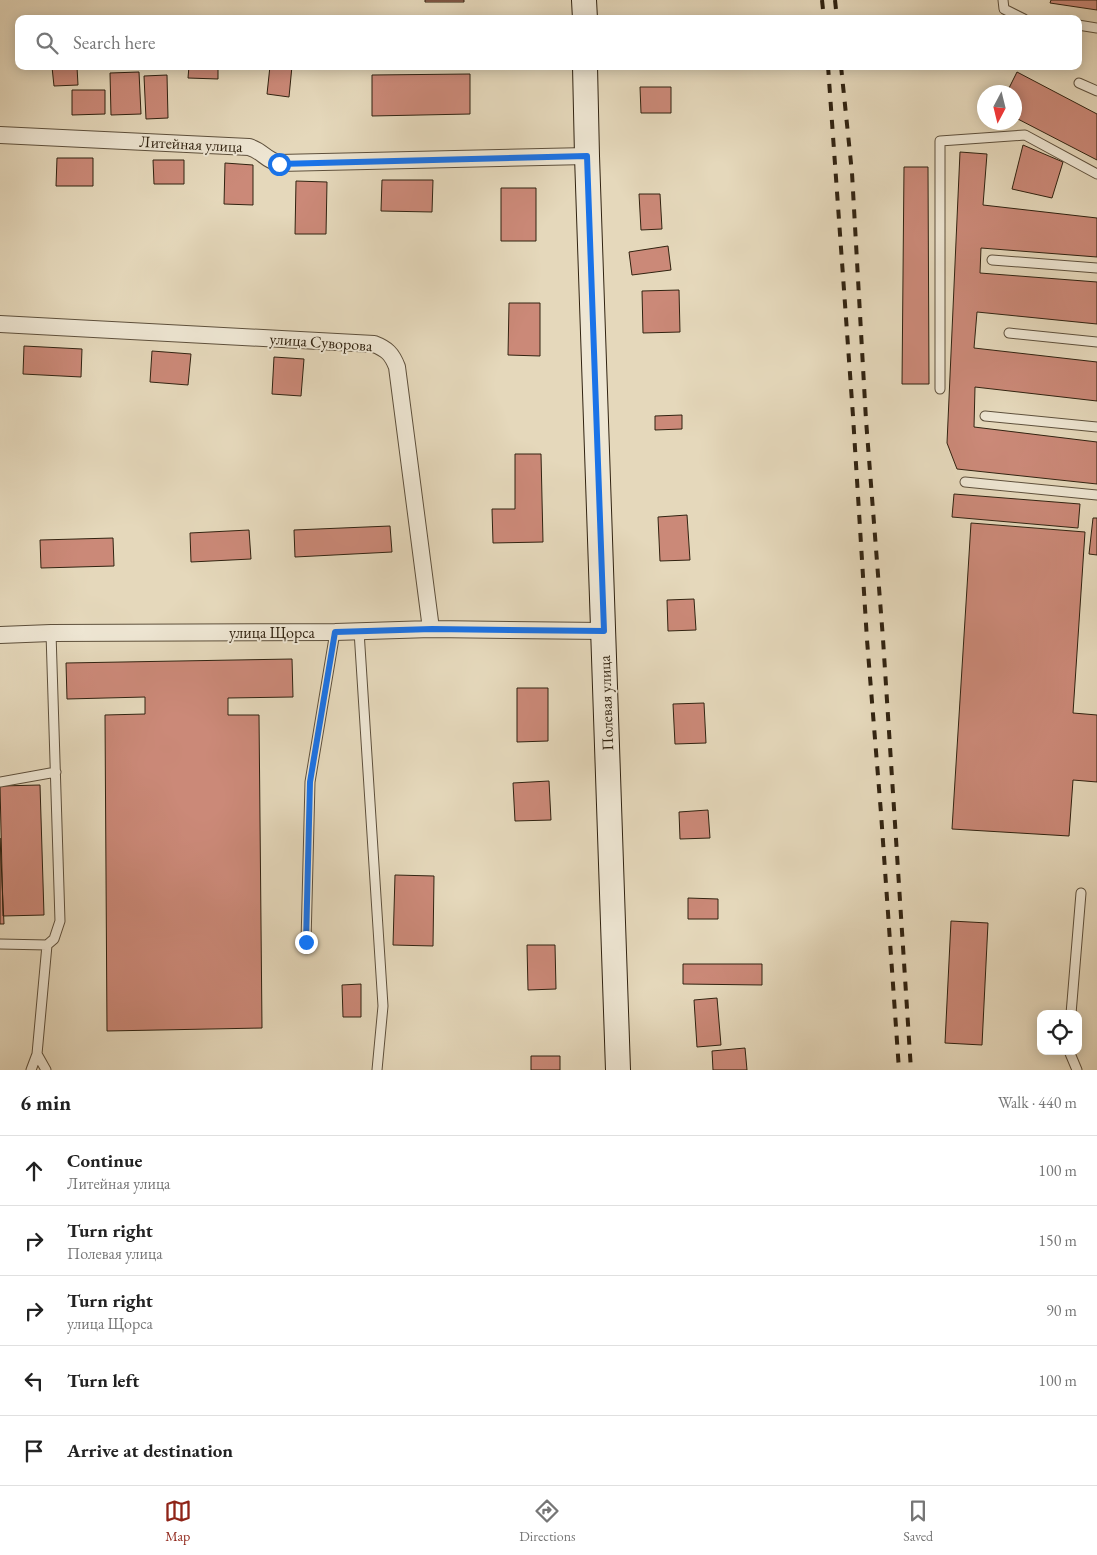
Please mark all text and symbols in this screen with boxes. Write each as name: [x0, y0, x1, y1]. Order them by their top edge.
search box: [15, 15, 1082, 70]
icon: search: [33, 29, 61, 57]
text: Search here: [73, 30, 155, 55]
north arrow: [977, 85, 1022, 130]
street label: Литейная улица: [139, 131, 244, 157]
route start: [268, 153, 291, 176]
street label: улица Суворова: [269, 328, 374, 356]
street label: улица Щорса: [229, 622, 316, 643]
street label: Полевая улица: [594, 654, 618, 751]
route end: [295, 931, 318, 954]
map controls: [1037, 1010, 1082, 1055]
button: locate: [1037, 1010, 1082, 1055]
text: 6 min: [20, 1089, 71, 1116]
text: Walk · 440 m: [998, 1092, 1077, 1113]
text: Continue: [67, 1148, 142, 1173]
icon: ahead: [20, 1157, 48, 1185]
text: 100 m: [1038, 1160, 1077, 1181]
text: Литейная улица: [67, 1173, 171, 1194]
text: Turn right: [67, 1218, 153, 1243]
icon: right: [20, 1227, 48, 1255]
text: 150 m: [1038, 1230, 1077, 1251]
text: Полевая улица: [67, 1243, 163, 1264]
text: Turn right: [67, 1288, 153, 1313]
icon: right: [20, 1297, 48, 1325]
text: 90 m: [1046, 1300, 1077, 1321]
text: улица Щорса: [67, 1313, 153, 1334]
icon: left: [20, 1367, 48, 1395]
text: Turn left: [67, 1368, 139, 1393]
text: 100 m: [1038, 1370, 1077, 1391]
icon: arrive: [20, 1437, 48, 1465]
text: Arrive at destination: [67, 1438, 233, 1463]
tab: Map: [164, 1497, 192, 1545]
tab: Directions: [519, 1497, 576, 1545]
tab: Saved: [903, 1497, 933, 1545]

